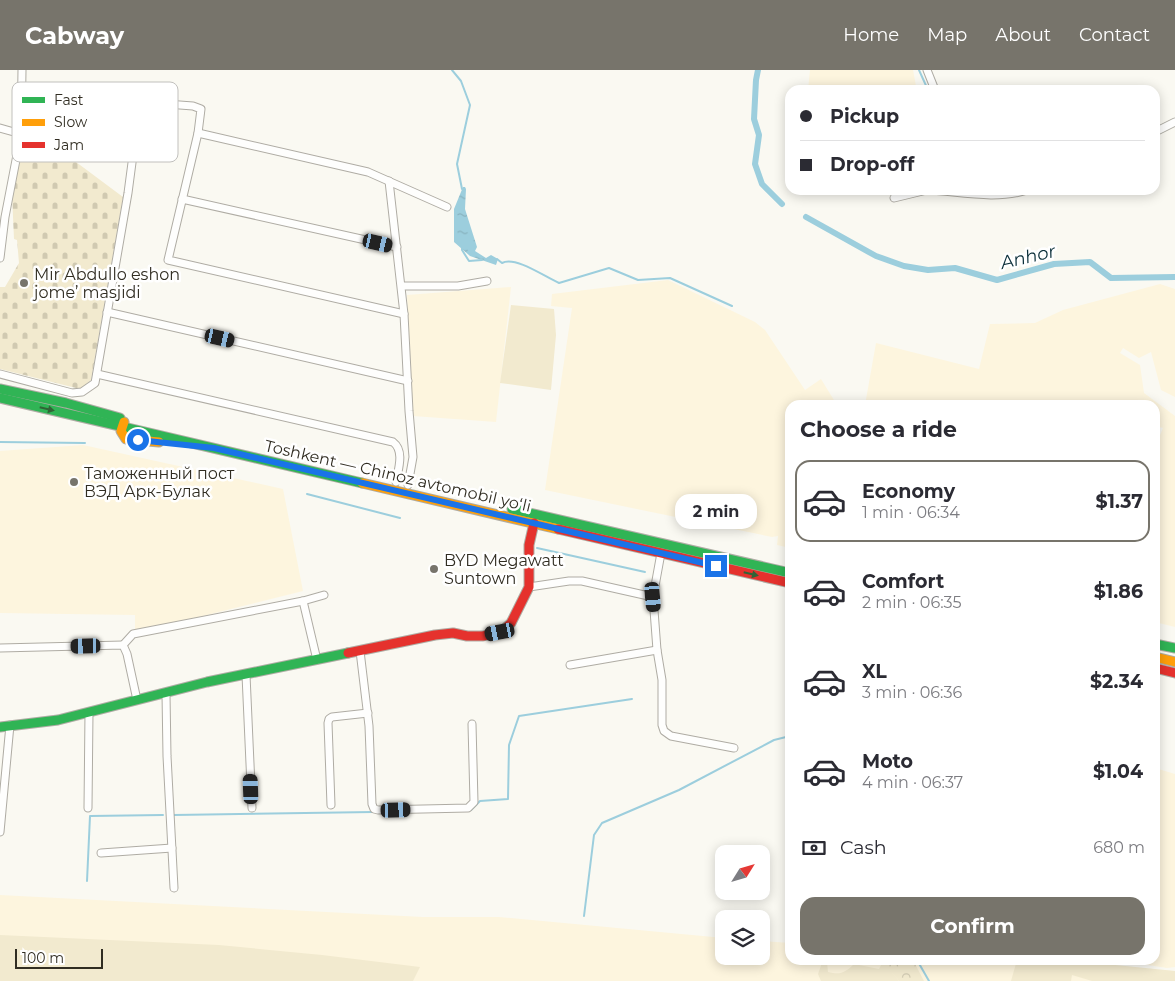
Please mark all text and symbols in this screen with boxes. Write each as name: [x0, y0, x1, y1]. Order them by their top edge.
text: Cabway: [25, 21, 124, 50]
text: Home: [843, 24, 899, 46]
text: Map: [927, 24, 967, 46]
text: About: [995, 24, 1051, 46]
text: Contact: [1079, 24, 1150, 46]
legend: [12, 82, 178, 162]
text: Fast: [54, 91, 84, 109]
text: Pickup: [830, 105, 899, 128]
text: Slow: [54, 113, 88, 131]
text: Jam: [53, 136, 84, 154]
text: Drop-off: [830, 153, 914, 176]
car: [361, 232, 394, 254]
water label: Anhor: [997, 240, 1058, 274]
place label: Mir Abdullo eshon jome’ masjidi: [32, 265, 180, 302]
marker: Mir Abdullo eshon jome’ masjidi: [18, 277, 30, 289]
car: [203, 327, 236, 349]
one-way arrow: [40, 405, 55, 413]
text: Choose a ride: [800, 416, 957, 443]
route start: [127, 429, 149, 451]
street label: Toshkent — Chinoz avtomobil yoʻli: [263, 436, 533, 516]
place label: Таможенный пост ВЭД Арк-Булак: [84, 464, 235, 501]
marker: Таможенный пост ВЭД Арк-Булак: [68, 476, 80, 488]
icon: car: [802, 479, 847, 524]
text: Economy: [862, 480, 955, 503]
text: $1.37: [1096, 490, 1143, 513]
callout: 2 min: [675, 494, 757, 528]
text: 2 min: [693, 502, 739, 521]
text: 1 min · 06:34: [862, 503, 960, 522]
place label: BYD Megawatt Suntown: [444, 551, 564, 588]
route end: [705, 555, 727, 577]
marker: BYD Megawatt Suntown: [428, 563, 440, 575]
icon: car: [802, 569, 847, 614]
one-way arrow: [743, 570, 758, 578]
text: Comfort: [862, 570, 944, 593]
text: $1.86: [1094, 580, 1143, 603]
car: [644, 581, 661, 613]
text: 2 min · 06:35: [862, 593, 961, 612]
car: [483, 622, 516, 642]
car: [70, 638, 101, 654]
icon: car: [802, 659, 847, 704]
text: XL: [862, 660, 887, 683]
text: $2.34: [1090, 670, 1143, 693]
text: 3 min · 06:36: [862, 683, 962, 702]
icon: car: [802, 749, 847, 794]
text: Moto: [862, 750, 913, 773]
text: $1.04: [1093, 760, 1143, 783]
text: 4 min · 06:37: [862, 773, 963, 792]
car: [242, 774, 259, 804]
car: [380, 802, 411, 818]
icon: cash: [800, 834, 828, 862]
text: Cash: [840, 836, 887, 859]
text: 680 m: [1093, 838, 1145, 857]
north arrow: [715, 845, 770, 900]
map controls: [715, 845, 770, 965]
button: Confirm: [800, 897, 1145, 955]
button: layers: [715, 910, 770, 965]
scale bar: [15, 946, 102, 969]
text: 100 m: [22, 949, 64, 967]

